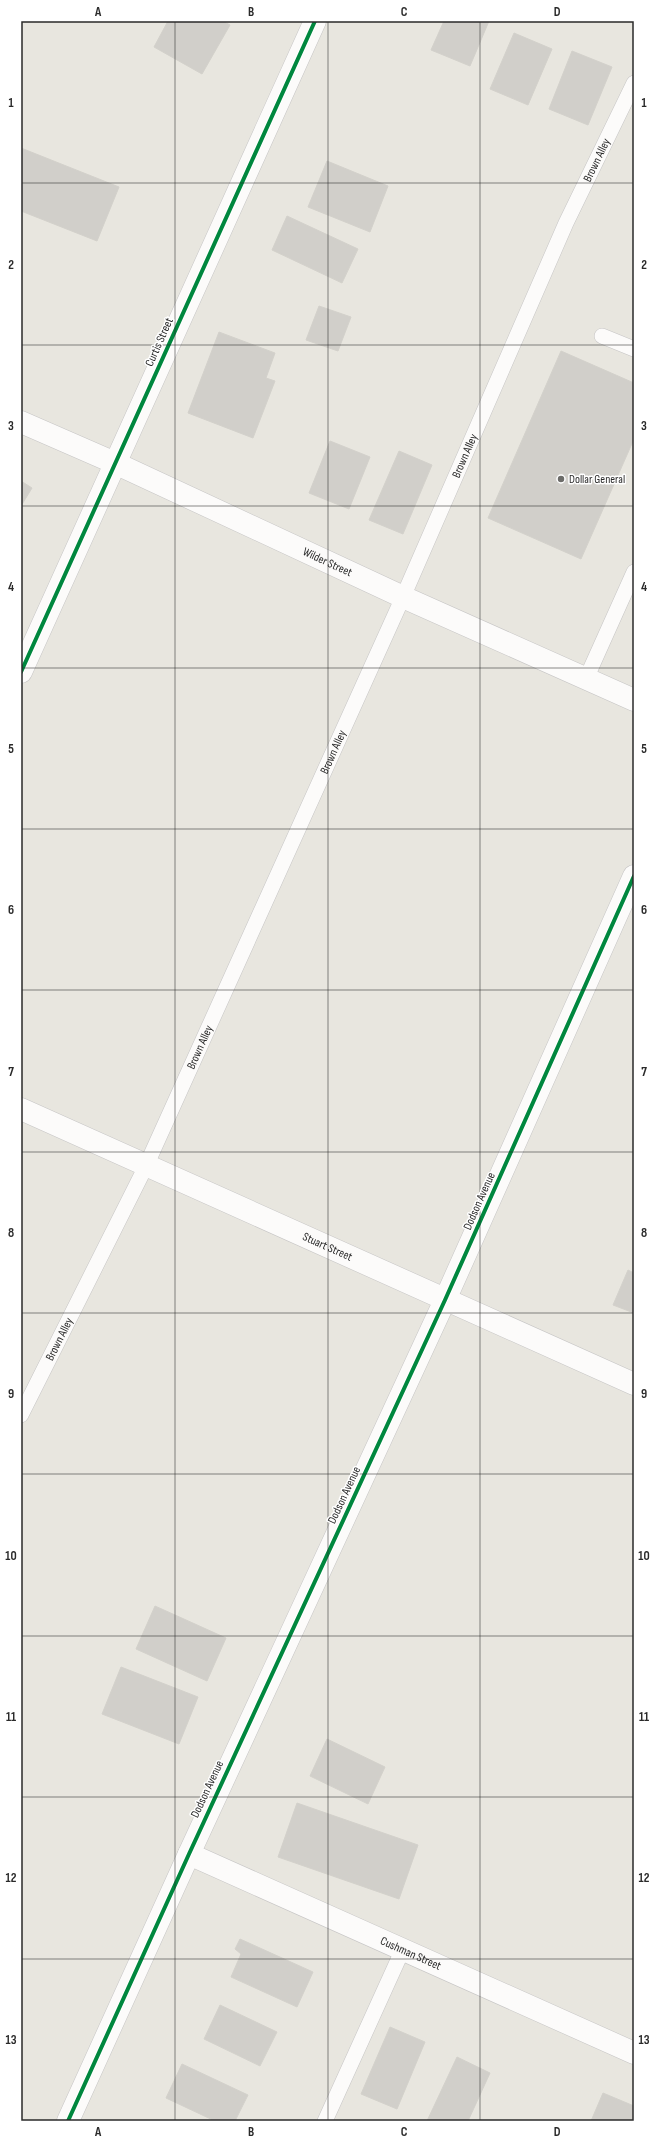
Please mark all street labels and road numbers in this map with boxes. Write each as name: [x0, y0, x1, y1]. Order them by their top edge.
street label: Brown Alley: [580, 136, 614, 184]
street label: Curtis Street: [142, 315, 177, 369]
street label: Brown Alley: [449, 431, 481, 480]
street label: Wilder Street: [300, 544, 355, 580]
street label: Brown Alley: [317, 727, 350, 776]
street label: Brown Alley: [184, 1023, 217, 1072]
street label: Dodson Avenue: [460, 1170, 499, 1232]
street label: Stuart Street: [300, 1229, 355, 1265]
street label: Brown Alley: [42, 1315, 77, 1363]
street label: Dodson Avenue: [325, 1464, 364, 1526]
street label: Dodson Avenue: [188, 1758, 227, 1820]
street label: Cushman Street: [378, 1934, 444, 1974]

